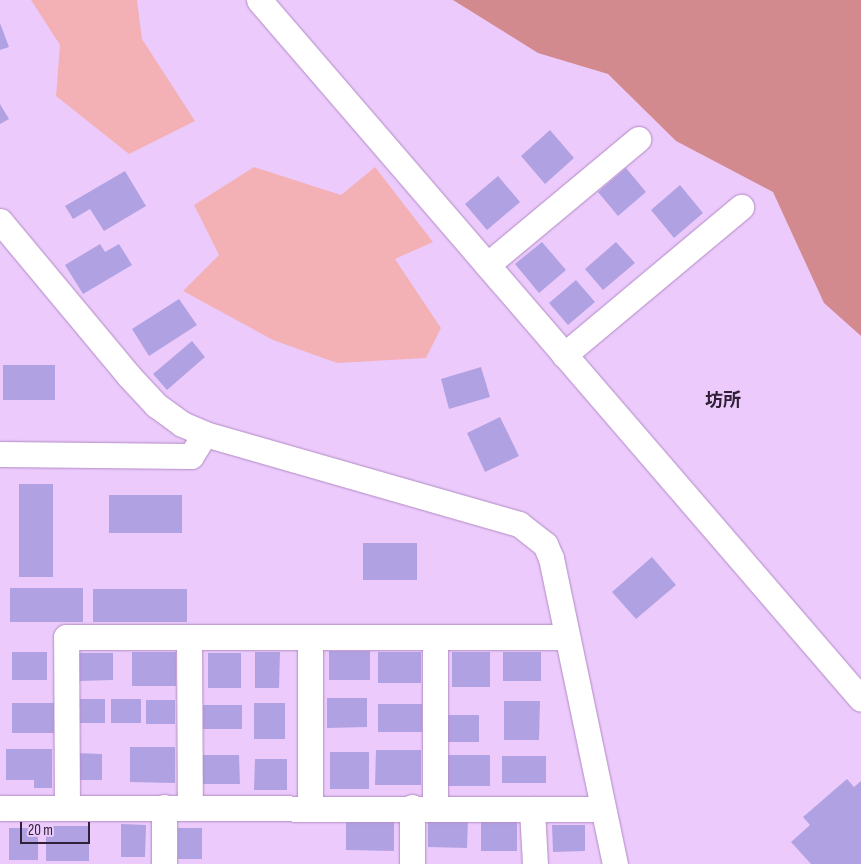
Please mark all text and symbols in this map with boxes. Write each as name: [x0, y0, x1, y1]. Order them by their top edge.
district label: 坊所: [705, 390, 741, 412]
scale bar: [22, 812, 92, 844]
text: 20 m: [28, 821, 53, 840]

